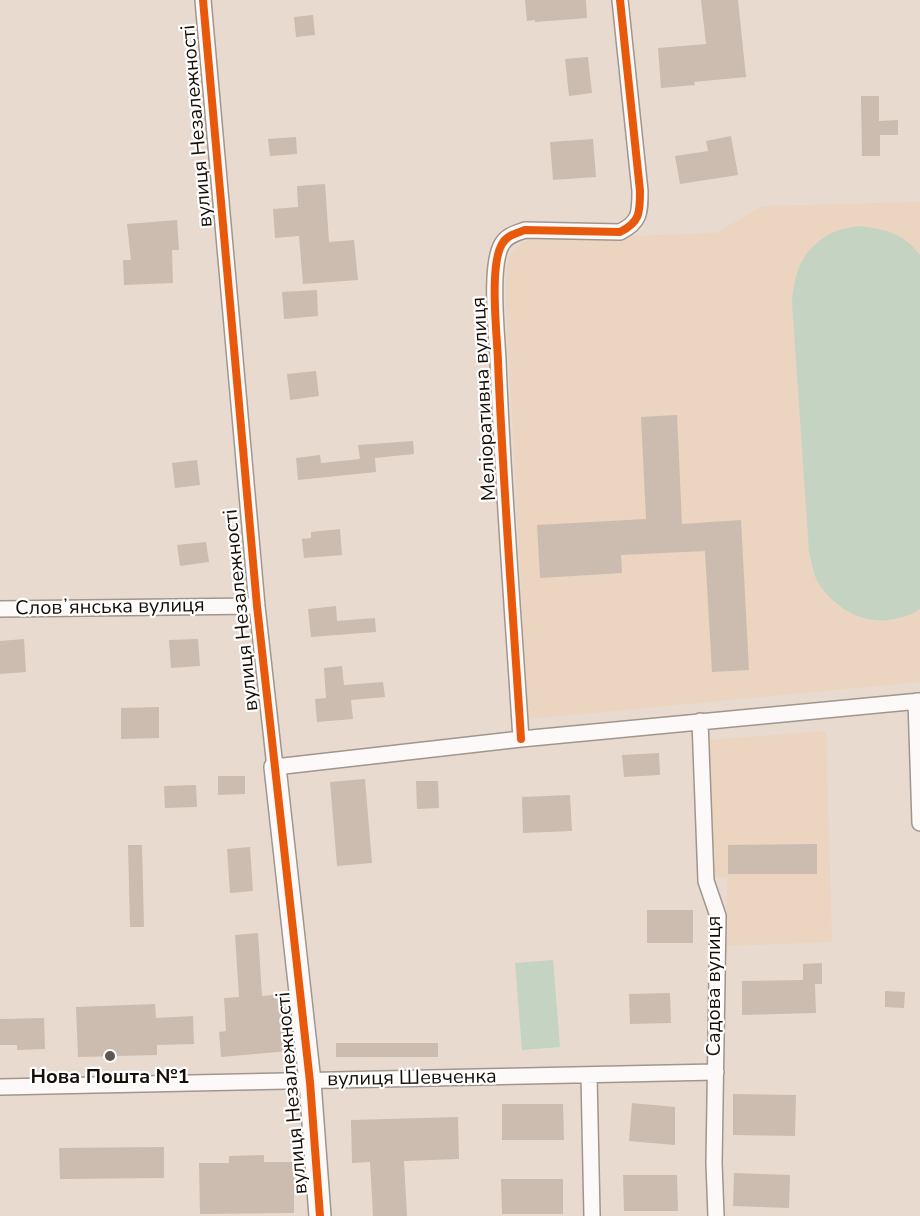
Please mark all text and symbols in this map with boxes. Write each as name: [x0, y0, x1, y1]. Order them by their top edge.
street label: вулиця Незалежності: [177, 24, 219, 228]
street label: Меліоративна вулиця: [468, 296, 502, 502]
street label: вулиця Незалежності: [219, 508, 265, 712]
street label: Словʼянська вулиця: [15, 594, 205, 622]
street label: Садова вулиця: [703, 916, 727, 1056]
street label: вулиця Незалежності: [272, 991, 314, 1195]
marker: Нова Пошта №1: [103, 1049, 117, 1063]
place label: Нова Пошта №1: [30, 1066, 190, 1090]
street label: вулиця Шевченка: [327, 1066, 497, 1092]

